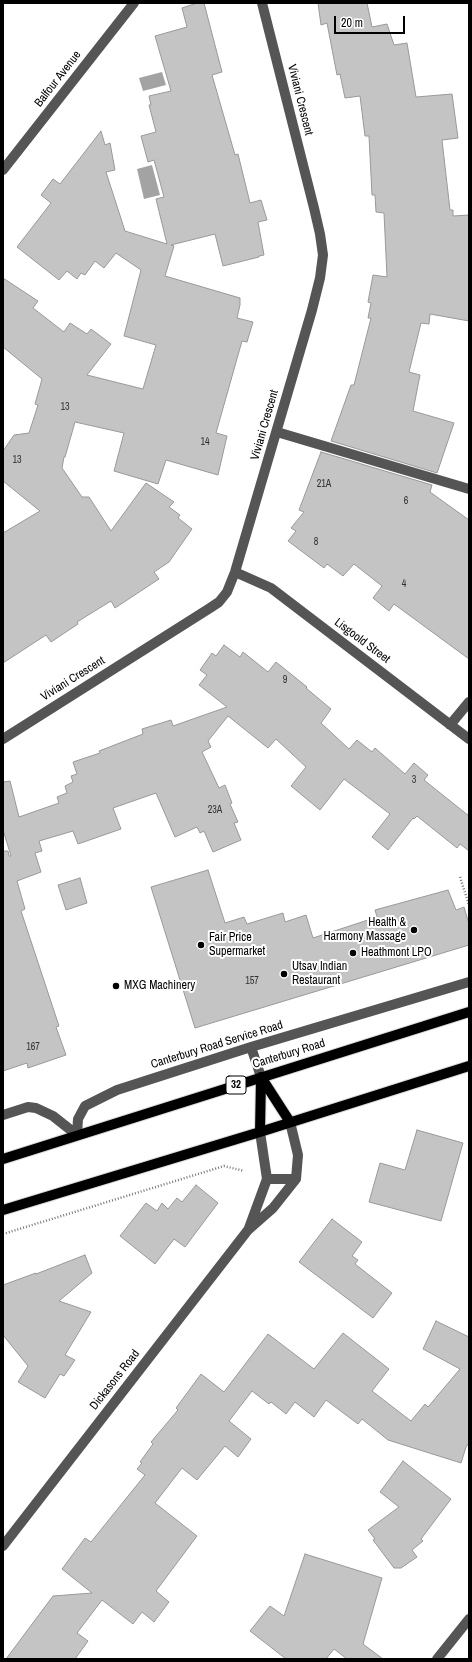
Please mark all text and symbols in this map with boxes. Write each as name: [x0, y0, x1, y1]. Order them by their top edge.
scale bar: [336, 8, 407, 34]
text: 20 m: [341, 15, 363, 31]
street label: Balfour Avenue: [32, 48, 84, 110]
street label: Viviani Crescent: [284, 63, 316, 137]
street label: Viviani Crescent: [248, 388, 282, 462]
house number: 13: [60, 401, 70, 413]
house number: 14: [200, 436, 210, 448]
house number: 13: [12, 454, 22, 466]
house number: 21A: [317, 478, 331, 490]
house number: 6: [404, 495, 408, 507]
house number: 8: [314, 536, 318, 548]
house number: 4: [402, 578, 406, 590]
street label: Lisgoold Street: [331, 615, 393, 667]
street label: Viviani Crescent: [38, 654, 108, 704]
house number: 9: [283, 674, 287, 686]
house number: 3: [412, 774, 416, 786]
house number: 23A: [208, 804, 222, 816]
place label: Health & Harmony Massage: [323, 916, 406, 944]
marker: Health & Harmony Massage: [409, 925, 419, 935]
place label: Fair Price Supermarket: [209, 931, 265, 959]
marker: Fair Price Supermarket: [196, 940, 206, 950]
place label: Heathmont LPO: [361, 946, 432, 960]
marker: Heathmont LPO: [348, 948, 358, 958]
place label: Utsav Indian Restaurant: [292, 960, 347, 988]
marker: Utsav Indian Restaurant: [279, 969, 289, 979]
house number: 157: [245, 975, 259, 987]
place label: MXG Machinery: [124, 979, 195, 993]
marker: MXG Machinery: [111, 981, 121, 991]
street label: Canterbury Road Service Road: [149, 1018, 285, 1072]
street label: Canterbury Road: [251, 1036, 327, 1072]
house number: 167: [26, 1041, 40, 1053]
road number: 32: [226, 1076, 246, 1094]
street label: Dickasons Road: [87, 1347, 143, 1413]

